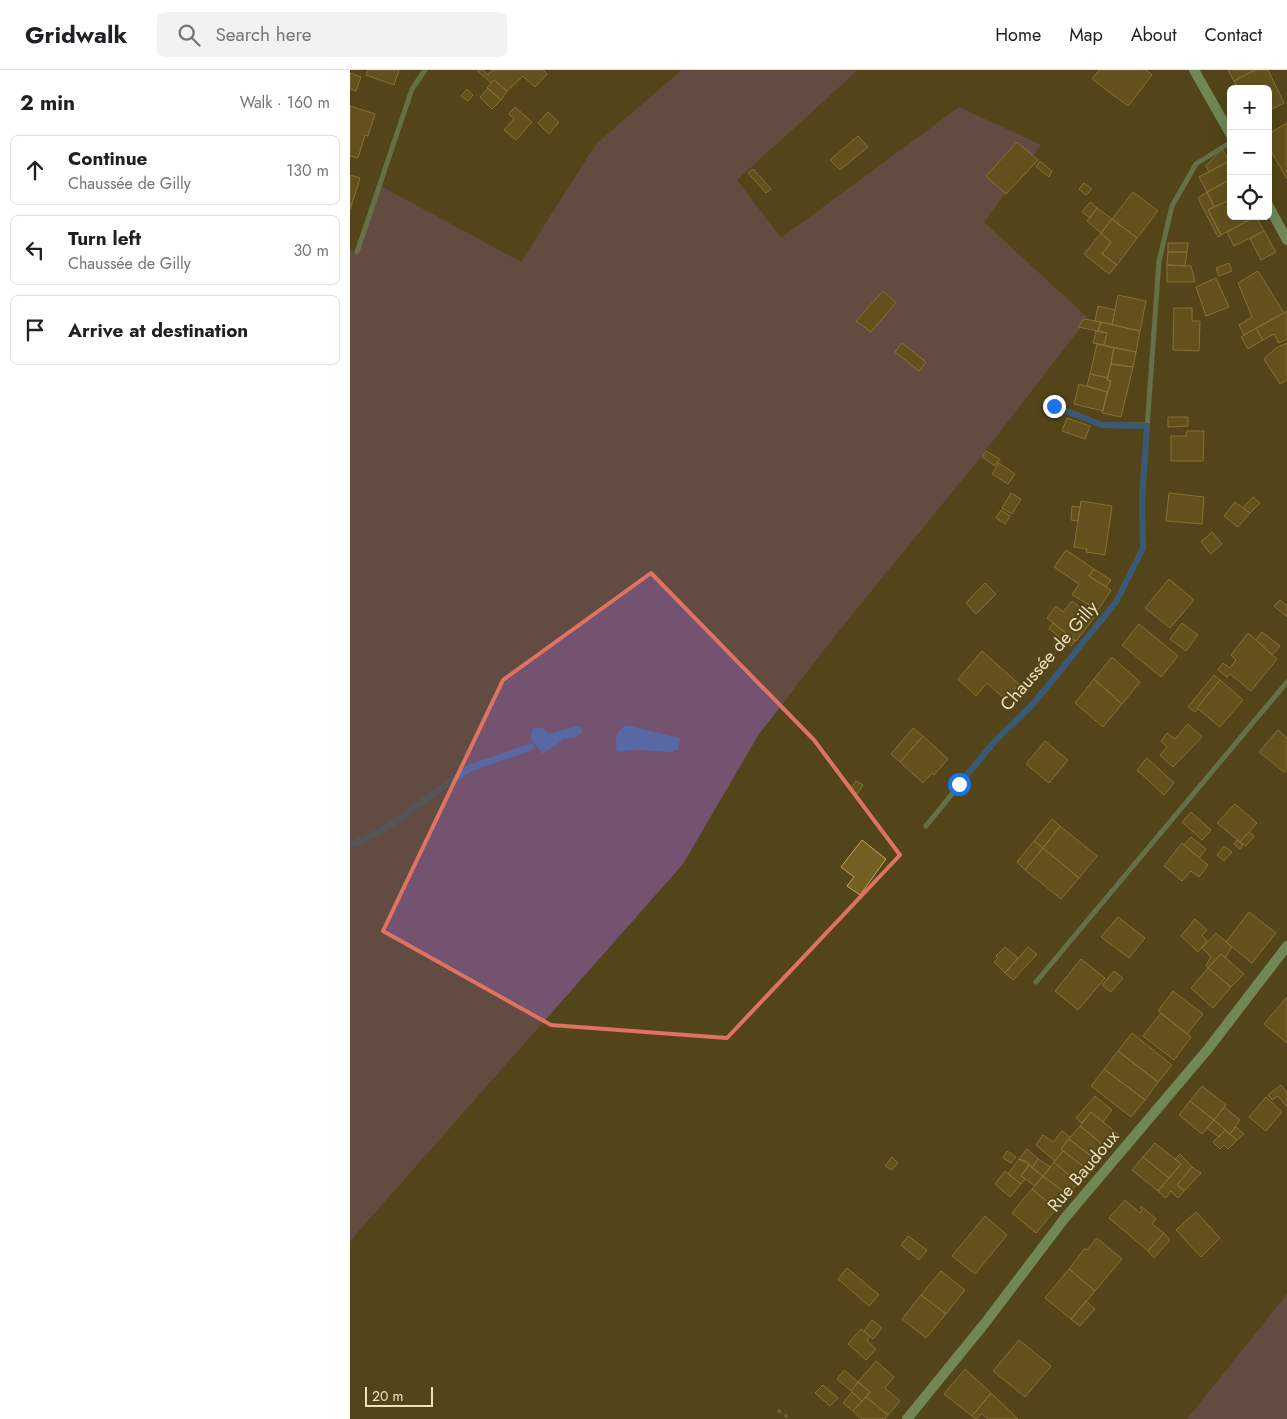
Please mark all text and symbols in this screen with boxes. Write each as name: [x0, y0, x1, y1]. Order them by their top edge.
search box: [157, 12, 507, 57]
text: Gridwalk: [25, 17, 127, 52]
icon: search: [175, 21, 203, 49]
text: Search here: [215, 21, 311, 48]
text: Home: [995, 22, 1041, 48]
text: Map: [1069, 22, 1103, 48]
text: About: [1131, 22, 1176, 48]
text: Contact: [1204, 22, 1262, 48]
map controls: [1227, 85, 1272, 220]
button: +: [1227, 85, 1272, 130]
text: 2 min: [20, 88, 75, 118]
text: Walk · 160 m: [240, 91, 330, 114]
button: −: [1227, 130, 1272, 175]
text: Continue: [68, 145, 147, 172]
icon: ahead: [21, 156, 49, 184]
text: 130 m: [286, 159, 329, 182]
text: Chaussée de Gilly: [68, 172, 191, 195]
button: locate: [1227, 175, 1272, 220]
text: Turn left: [68, 225, 141, 252]
icon: left: [21, 236, 49, 264]
text: 30 m: [293, 239, 329, 262]
text: Chaussée de Gilly: [68, 252, 191, 275]
icon: arrive: [21, 316, 49, 344]
text: Arrive at destination: [68, 317, 248, 344]
route end: [1043, 395, 1066, 418]
street label: Chaussée de Gilly: [994, 595, 1104, 717]
route start: [948, 773, 971, 796]
street label: Rue Baudoux: [1041, 1124, 1125, 1217]
scale bar: [365, 1384, 432, 1407]
text: 20 m: [372, 1386, 404, 1406]

